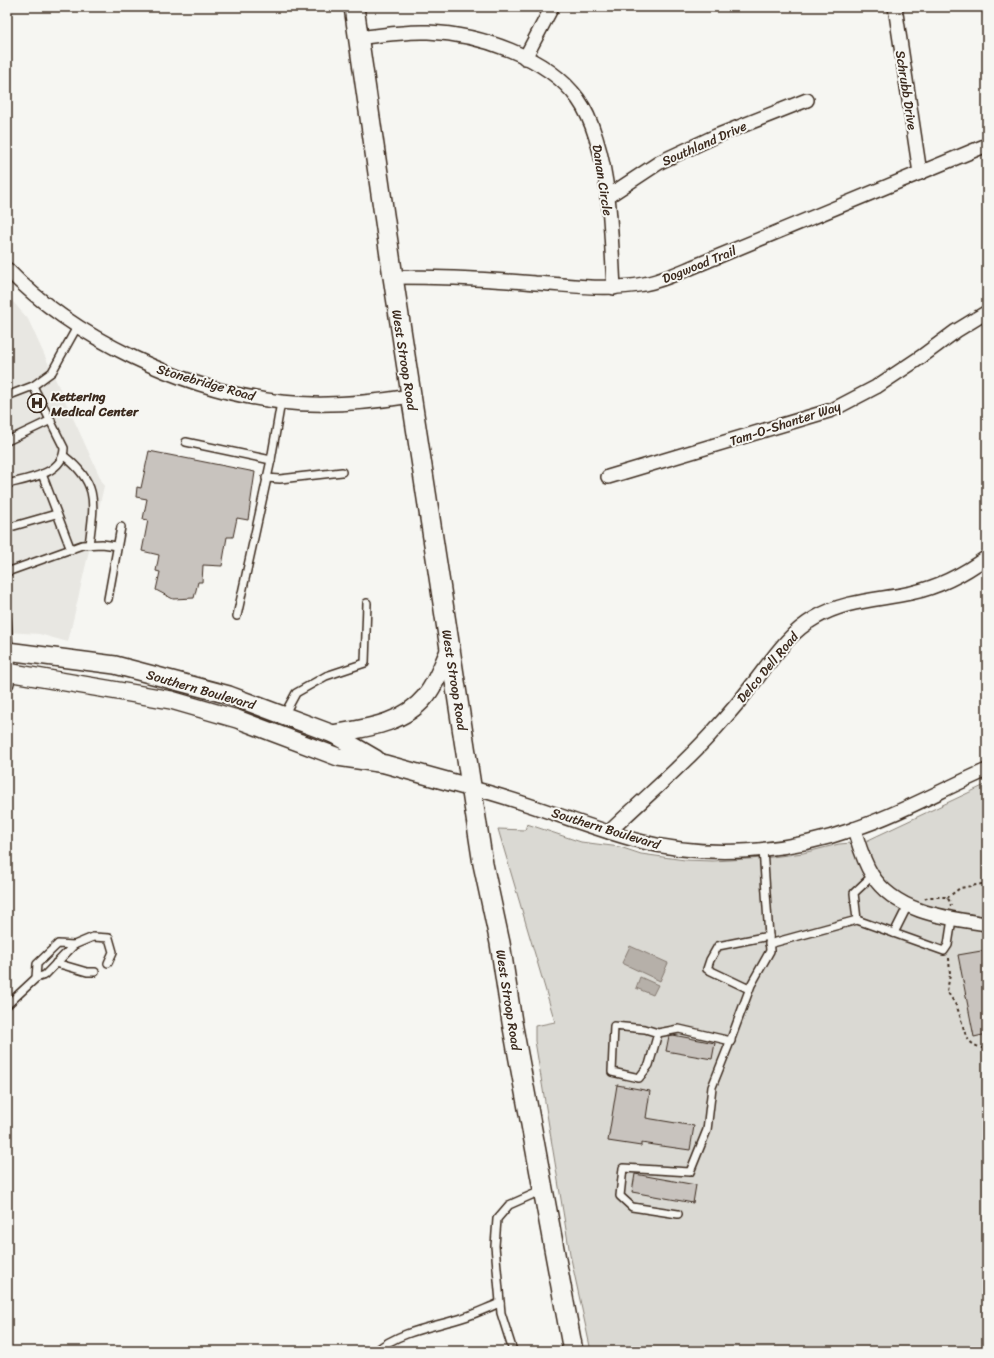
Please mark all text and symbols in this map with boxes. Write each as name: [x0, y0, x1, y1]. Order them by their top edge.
street label: Schrubb Drive: [889, 49, 924, 132]
street label: Southland Drive: [658, 114, 751, 172]
street label: Danan Circle: [586, 143, 620, 218]
street label: Dogwood Trail: [659, 239, 740, 290]
street label: West Stroop Road: [385, 308, 424, 413]
street label: Stonebridge Road: [154, 357, 259, 408]
place label: Kettering Medical Center: [50, 385, 140, 423]
hospital icon: Kettering Medical Center: [26, 392, 48, 414]
street label: Tam-O-Shanter Way: [726, 395, 844, 452]
street label: Delco Dell Road: [731, 626, 805, 708]
street label: West Stroop Road: [435, 628, 474, 733]
street label: Southern Boulevard: [144, 663, 259, 716]
street label: Southern Boulevard: [549, 801, 664, 856]
street label: West Stroop Road: [489, 948, 528, 1053]

